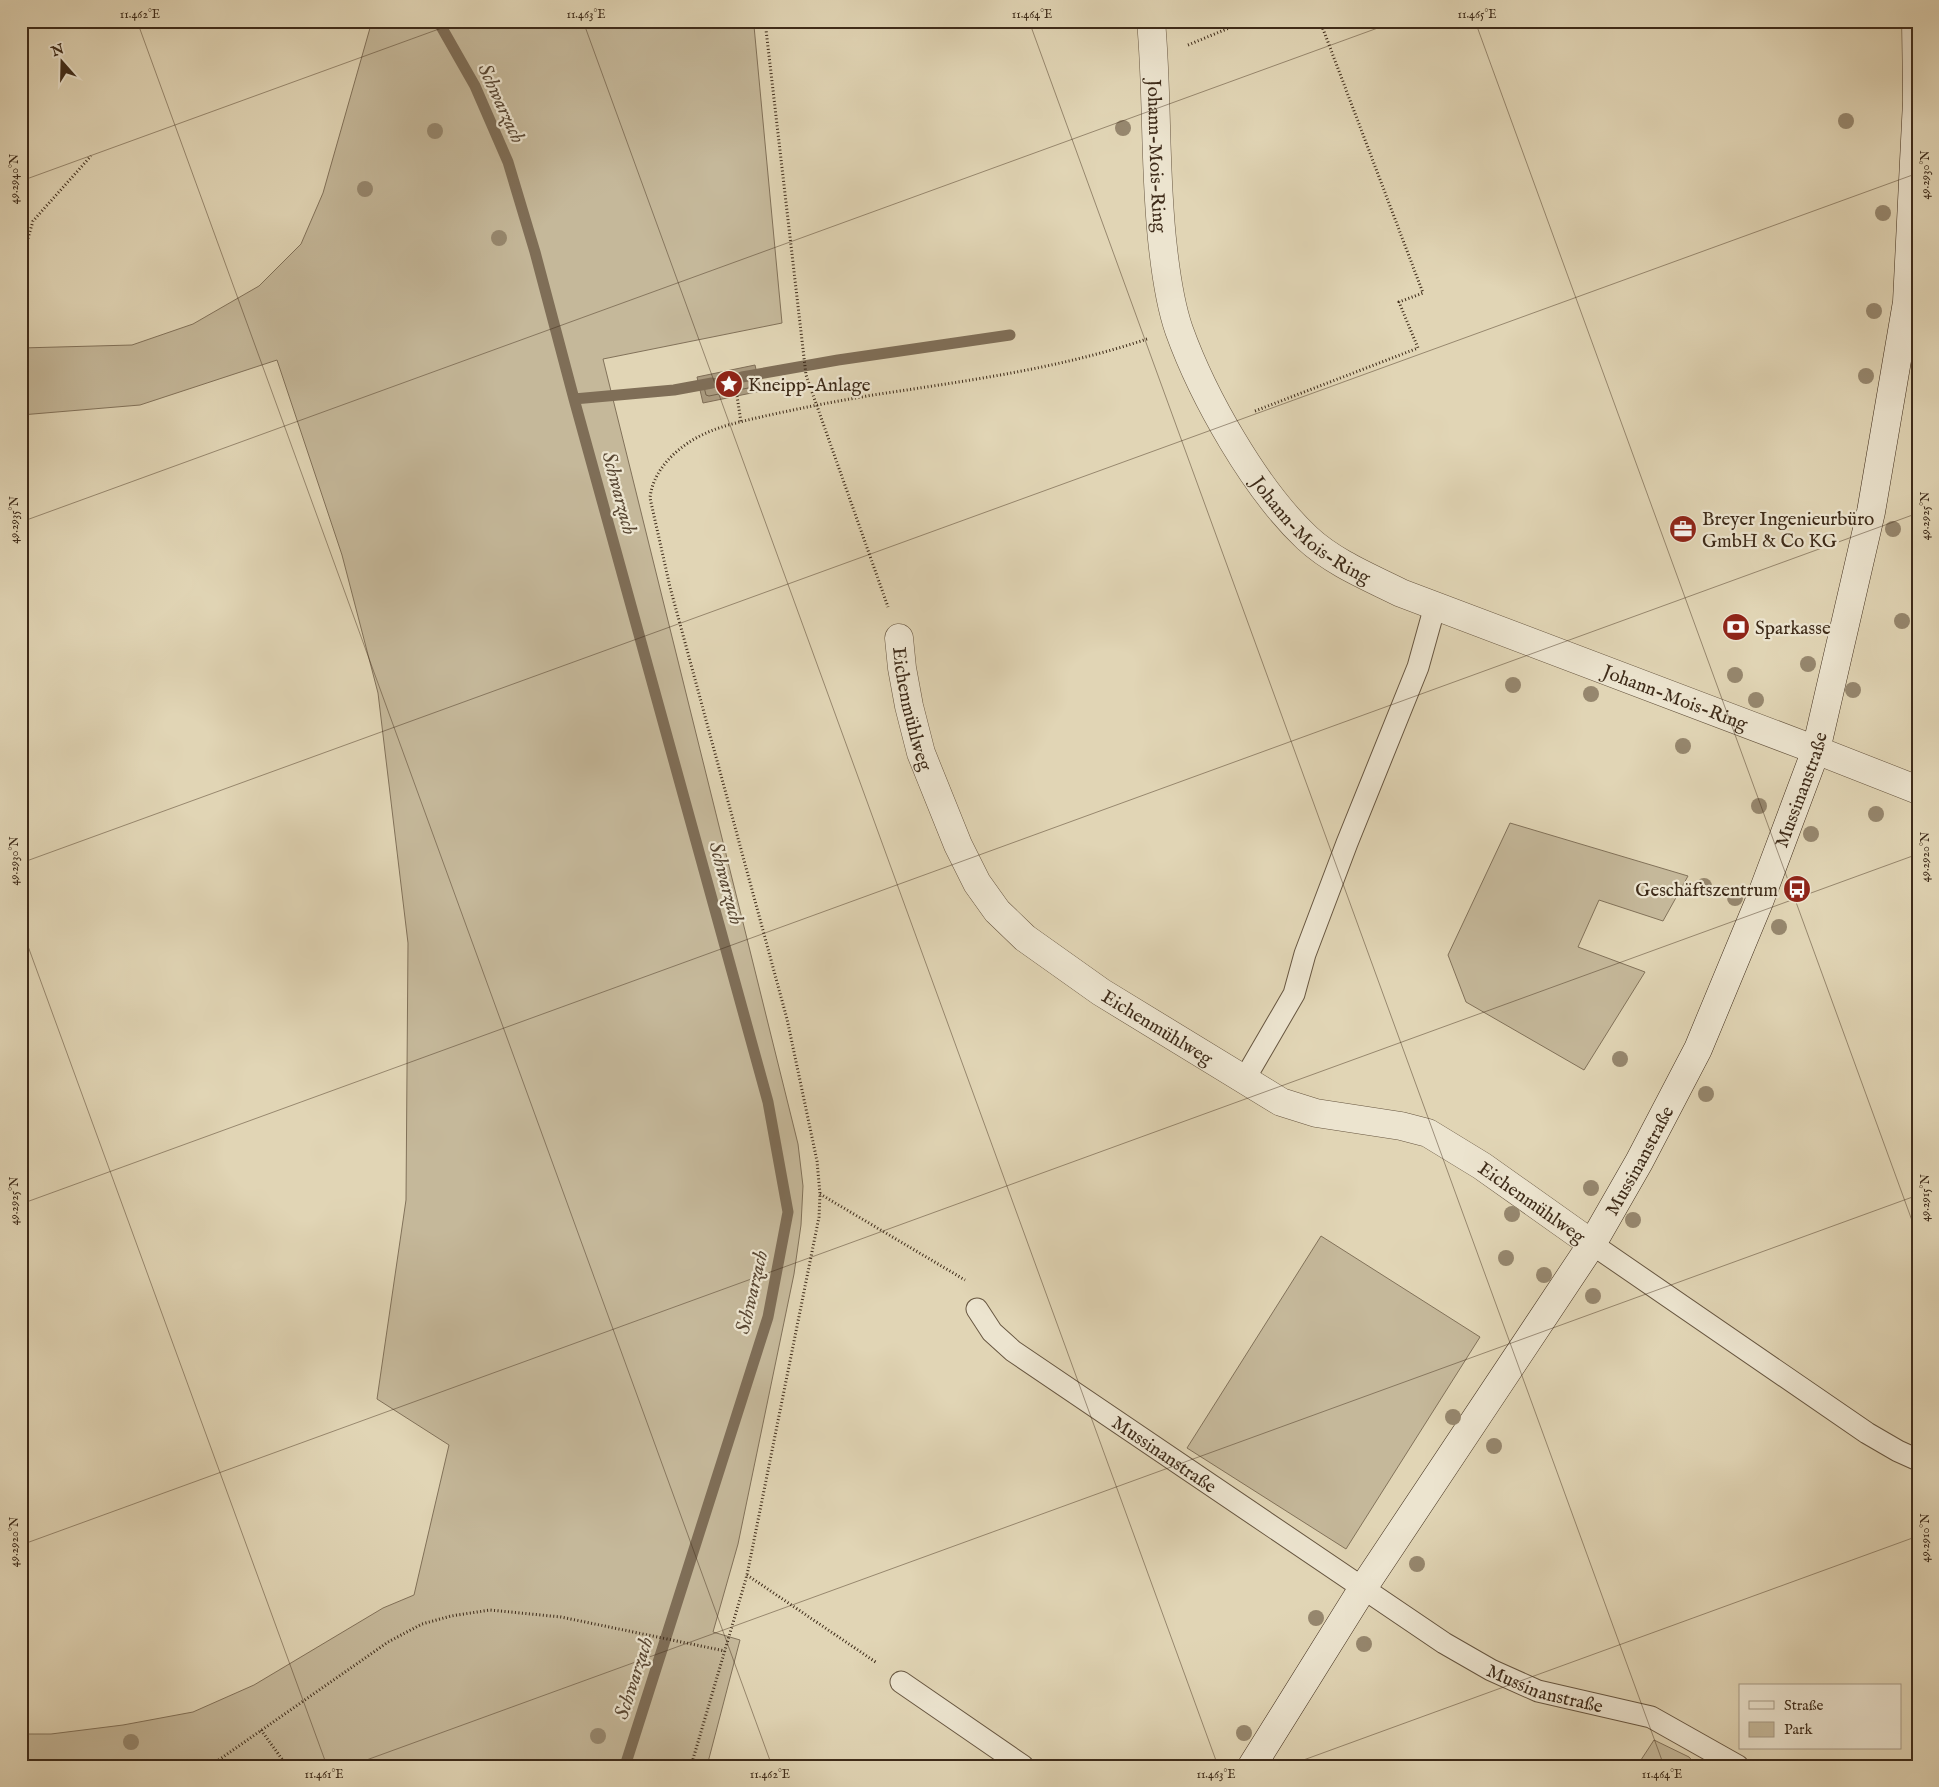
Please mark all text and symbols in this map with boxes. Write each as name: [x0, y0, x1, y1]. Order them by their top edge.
text: 11.462°E: [120, 7, 160, 22]
text: 11.463°E: [566, 7, 606, 22]
text: 11.464°E: [1012, 7, 1052, 22]
text: 11.465°E: [1457, 7, 1497, 22]
north arrow: [38, 38, 88, 88]
text: N: [48, 40, 67, 62]
water label: Schwarzach: [471, 60, 530, 148]
street label: Johann-Mois-Ring: [1141, 77, 1171, 234]
text: 49.2930°N: [1918, 150, 1933, 200]
text: 49.2940°N: [7, 153, 22, 204]
place icon: Kneipp-Anlage: [714, 369, 744, 399]
place label: Kneipp-Anlage: [748, 374, 871, 398]
water label: Schwarzach: [596, 449, 642, 538]
street label: Johann-Mois-Ring: [1244, 471, 1375, 591]
text: 49.2925°N: [1918, 491, 1933, 540]
text: 49.2935°N: [7, 496, 22, 544]
place label: Breyer Ingenieurbüro GmbH & Co KG: [1702, 508, 1874, 554]
office icon: Breyer Ingenieurbüro GmbH & Co KG: [1668, 514, 1698, 544]
bank icon: Sparkasse: [1721, 612, 1751, 642]
place label: Sparkasse: [1755, 617, 1831, 641]
street label: Eichenmühlweg: [886, 646, 937, 775]
street label: Johann-Mois-Ring: [1597, 660, 1751, 737]
street label: Mussinanstraße: [1770, 730, 1834, 852]
text: 49.2920°N: [1918, 831, 1933, 882]
text: 49.2930°N: [7, 836, 22, 886]
water label: Schwarzach: [703, 839, 749, 928]
bus stop icon: Geschäftszentrum: [1782, 874, 1812, 904]
place label: Geschäftszentrum: [1635, 879, 1778, 903]
street label: Eichenmühlweg: [1097, 985, 1217, 1072]
street label: Mussinanstraße: [1601, 1102, 1680, 1220]
street label: Eichenmühlweg: [1473, 1157, 1590, 1250]
text: 49.2915°N: [1918, 1174, 1933, 1222]
text: 49.2925°N: [7, 1176, 22, 1225]
water label: Schwarzach: [731, 1248, 774, 1336]
street label: Mussinanstraße: [1107, 1411, 1221, 1500]
text: 49.2910°N: [1918, 1513, 1933, 1563]
text: 49.2920°N: [7, 1516, 22, 1567]
water label: Schwarzach: [609, 1634, 660, 1723]
street label: Mussinanstraße: [1482, 1660, 1605, 1720]
legend: [1739, 1684, 1902, 1750]
text: Straße: [1784, 1696, 1824, 1715]
text: Park: [1784, 1720, 1814, 1739]
text: 11.461°E: [304, 1767, 344, 1782]
text: 11.462°E: [750, 1767, 790, 1782]
text: 11.463°E: [1196, 1767, 1236, 1782]
text: 11.464°E: [1642, 1767, 1682, 1782]

